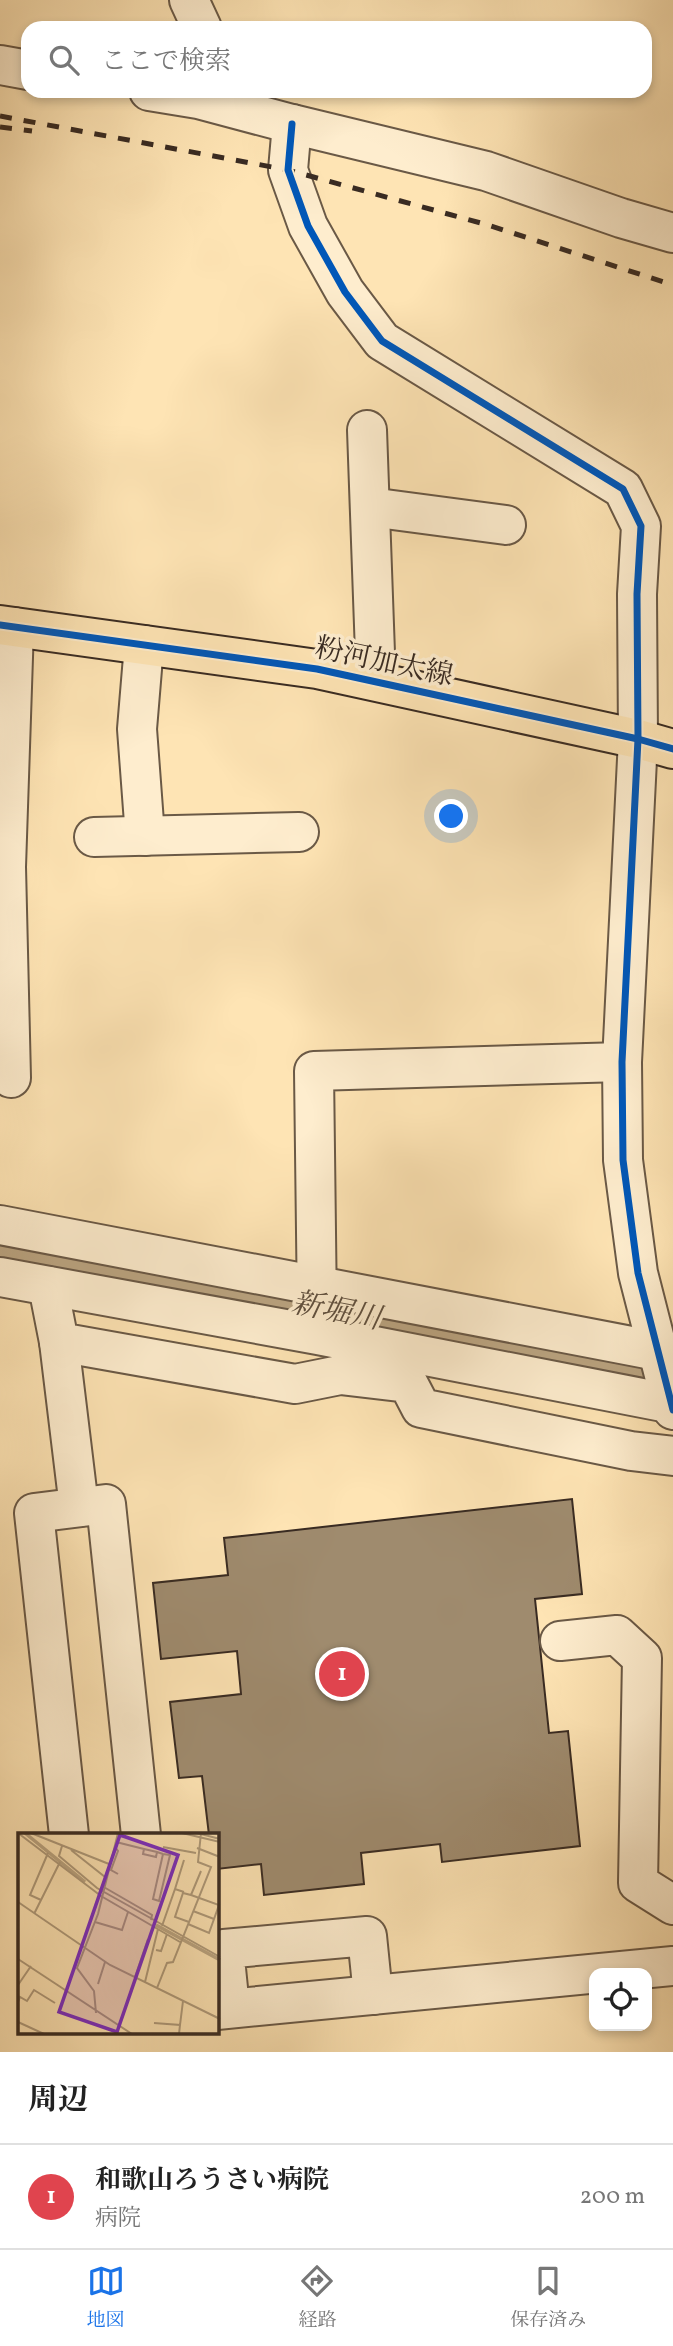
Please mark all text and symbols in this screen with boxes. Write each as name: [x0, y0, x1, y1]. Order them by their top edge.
search box: [21, 21, 652, 98]
icon: search: [45, 41, 83, 79]
text: ここで検索: [101, 44, 231, 80]
street label: 粉河加太線: [311, 629, 457, 697]
your location: [434, 799, 468, 833]
water label: 新堀川: [288, 1283, 387, 1342]
pin: 1: [319, 1648, 365, 1700]
inset map: [18, 1833, 219, 2035]
map controls: [589, 1968, 652, 2031]
button: locate: [589, 1968, 652, 2031]
text: 周辺: [28, 2080, 88, 2122]
text: 和歌山ろうさい病院: [95, 2163, 329, 2199]
text: 1: [46, 2181, 56, 2213]
text: 200 m: [580, 2181, 645, 2213]
text: 病院: [95, 2203, 141, 2235]
tab: 地図: [87, 2262, 125, 2334]
tab: 経路: [298, 2262, 336, 2334]
tab: 保存済み: [510, 2262, 586, 2334]

